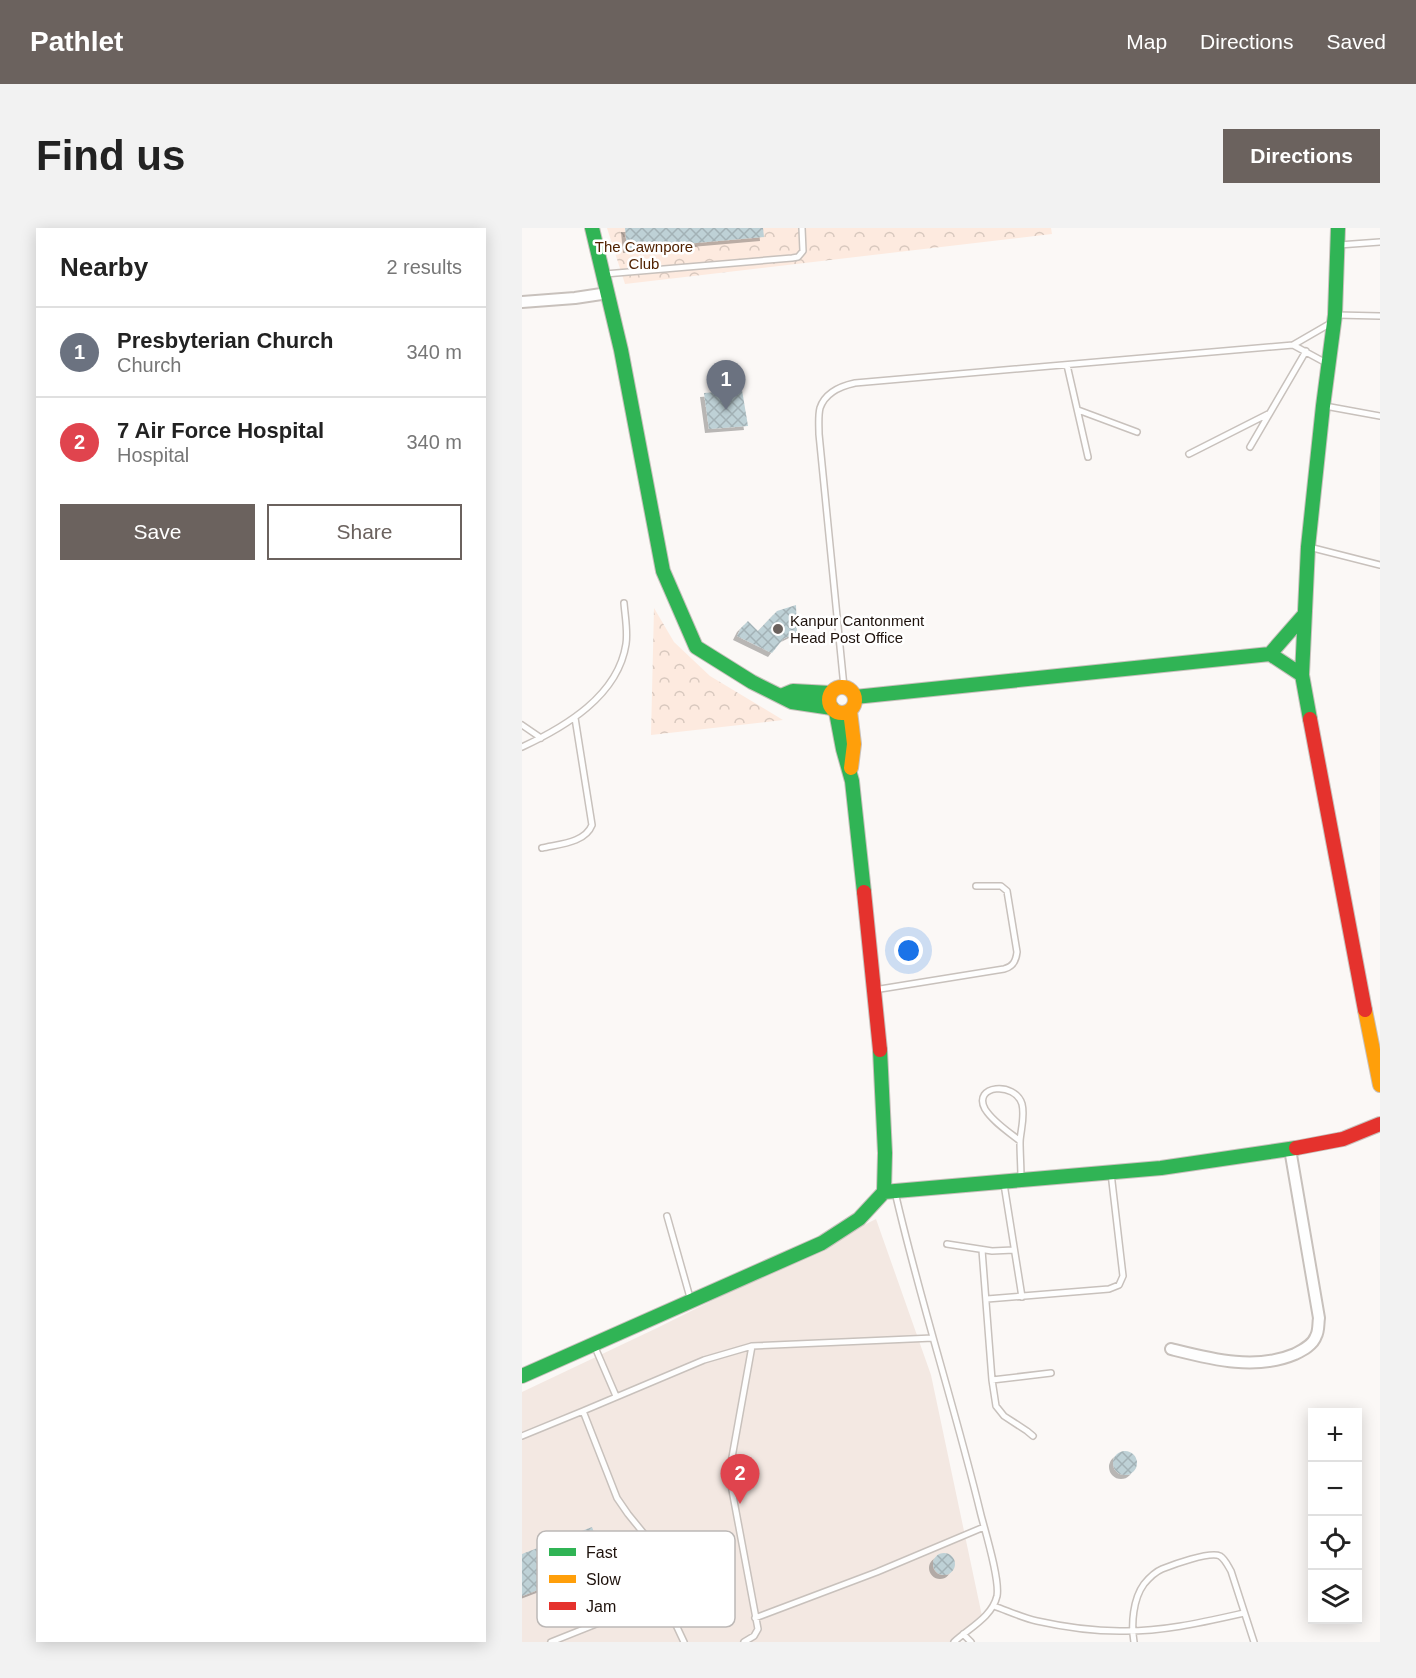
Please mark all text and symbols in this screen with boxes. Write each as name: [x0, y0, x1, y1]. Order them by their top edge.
text: Pathlet: [30, 26, 123, 57]
text: Map: [1126, 30, 1167, 53]
text: Directions: [1200, 30, 1293, 53]
text: Saved: [1326, 30, 1386, 53]
button: Directions: [1223, 129, 1380, 183]
text: Find us: [36, 132, 185, 179]
park label: The Cawnpore Club: [595, 238, 693, 272]
text: Nearby: [60, 252, 148, 282]
text: 2 results: [386, 256, 462, 278]
text: Presbyterian Church: [117, 328, 333, 353]
text: 1: [74, 341, 85, 363]
text: 340 m: [406, 341, 462, 363]
text: Church: [117, 354, 181, 376]
pin: 1: [706, 360, 746, 410]
text: 7 Air Force Hospital: [117, 418, 324, 443]
text: 2: [74, 431, 85, 453]
text: 340 m: [406, 431, 462, 453]
text: Hospital: [117, 444, 189, 466]
button: Save: [60, 504, 255, 560]
button: Share: [267, 504, 462, 560]
place label: Kanpur Cantonment Head Post Office: [790, 612, 925, 646]
marker: Kanpur Cantonment Head Post Office: [771, 622, 785, 636]
your location: [894, 936, 923, 965]
map controls: [1308, 1408, 1362, 1624]
button: +: [1308, 1408, 1362, 1462]
pin: 2: [720, 1454, 760, 1504]
button: −: [1308, 1462, 1362, 1516]
button: locate: [1308, 1516, 1362, 1570]
legend: [537, 1531, 735, 1627]
text: Fast: [586, 1544, 618, 1561]
button: layers: [1308, 1570, 1362, 1624]
text: Slow: [586, 1571, 621, 1588]
text: Jam: [586, 1598, 616, 1615]

